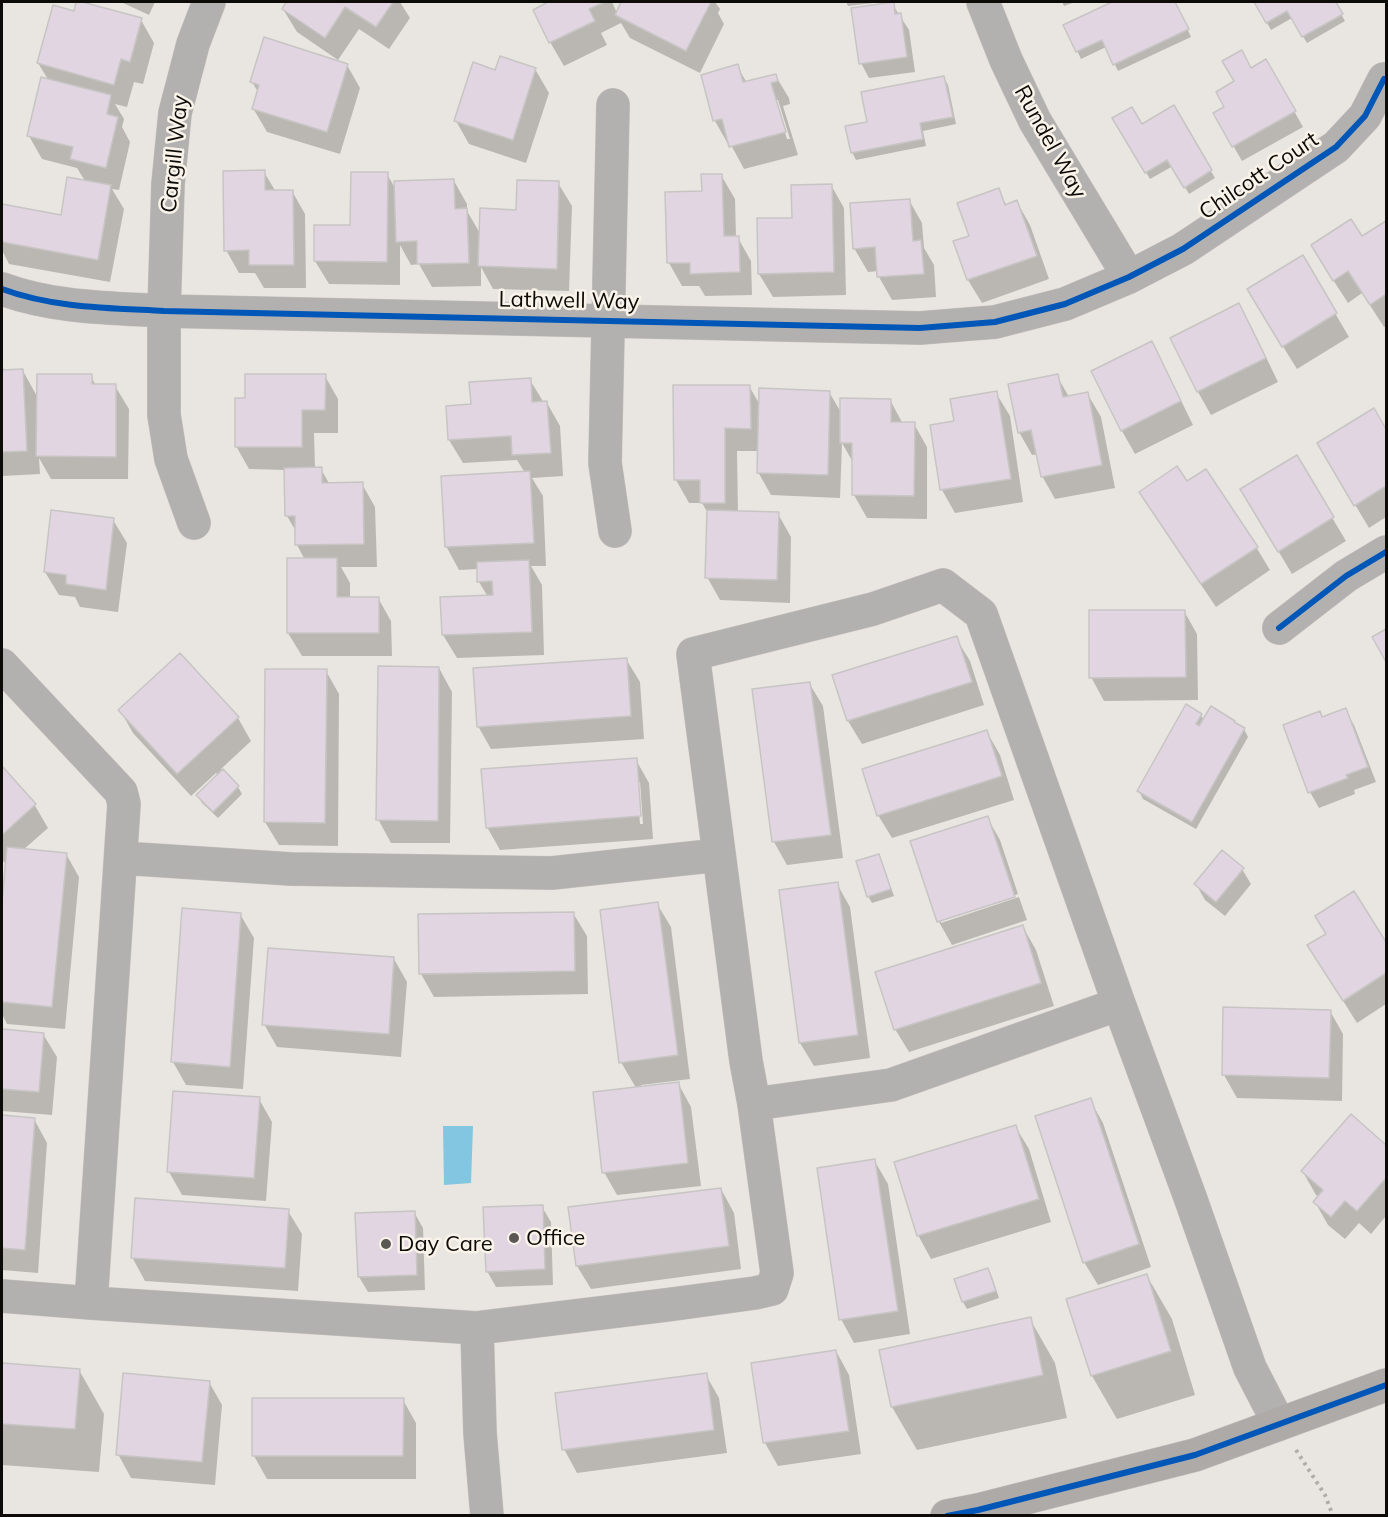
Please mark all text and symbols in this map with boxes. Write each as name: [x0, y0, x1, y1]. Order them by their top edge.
street label: Rundel Way: [1008, 81, 1092, 203]
street label: Cargill Way: [156, 94, 194, 214]
street label: Chilcott Court: [1194, 126, 1324, 226]
street label: Lathwell Way: [498, 287, 640, 315]
place label: Office: [526, 1225, 585, 1251]
place label: Day Care: [398, 1231, 493, 1257]
marker: Office: [507, 1231, 521, 1245]
marker: Day Care: [379, 1237, 393, 1251]

